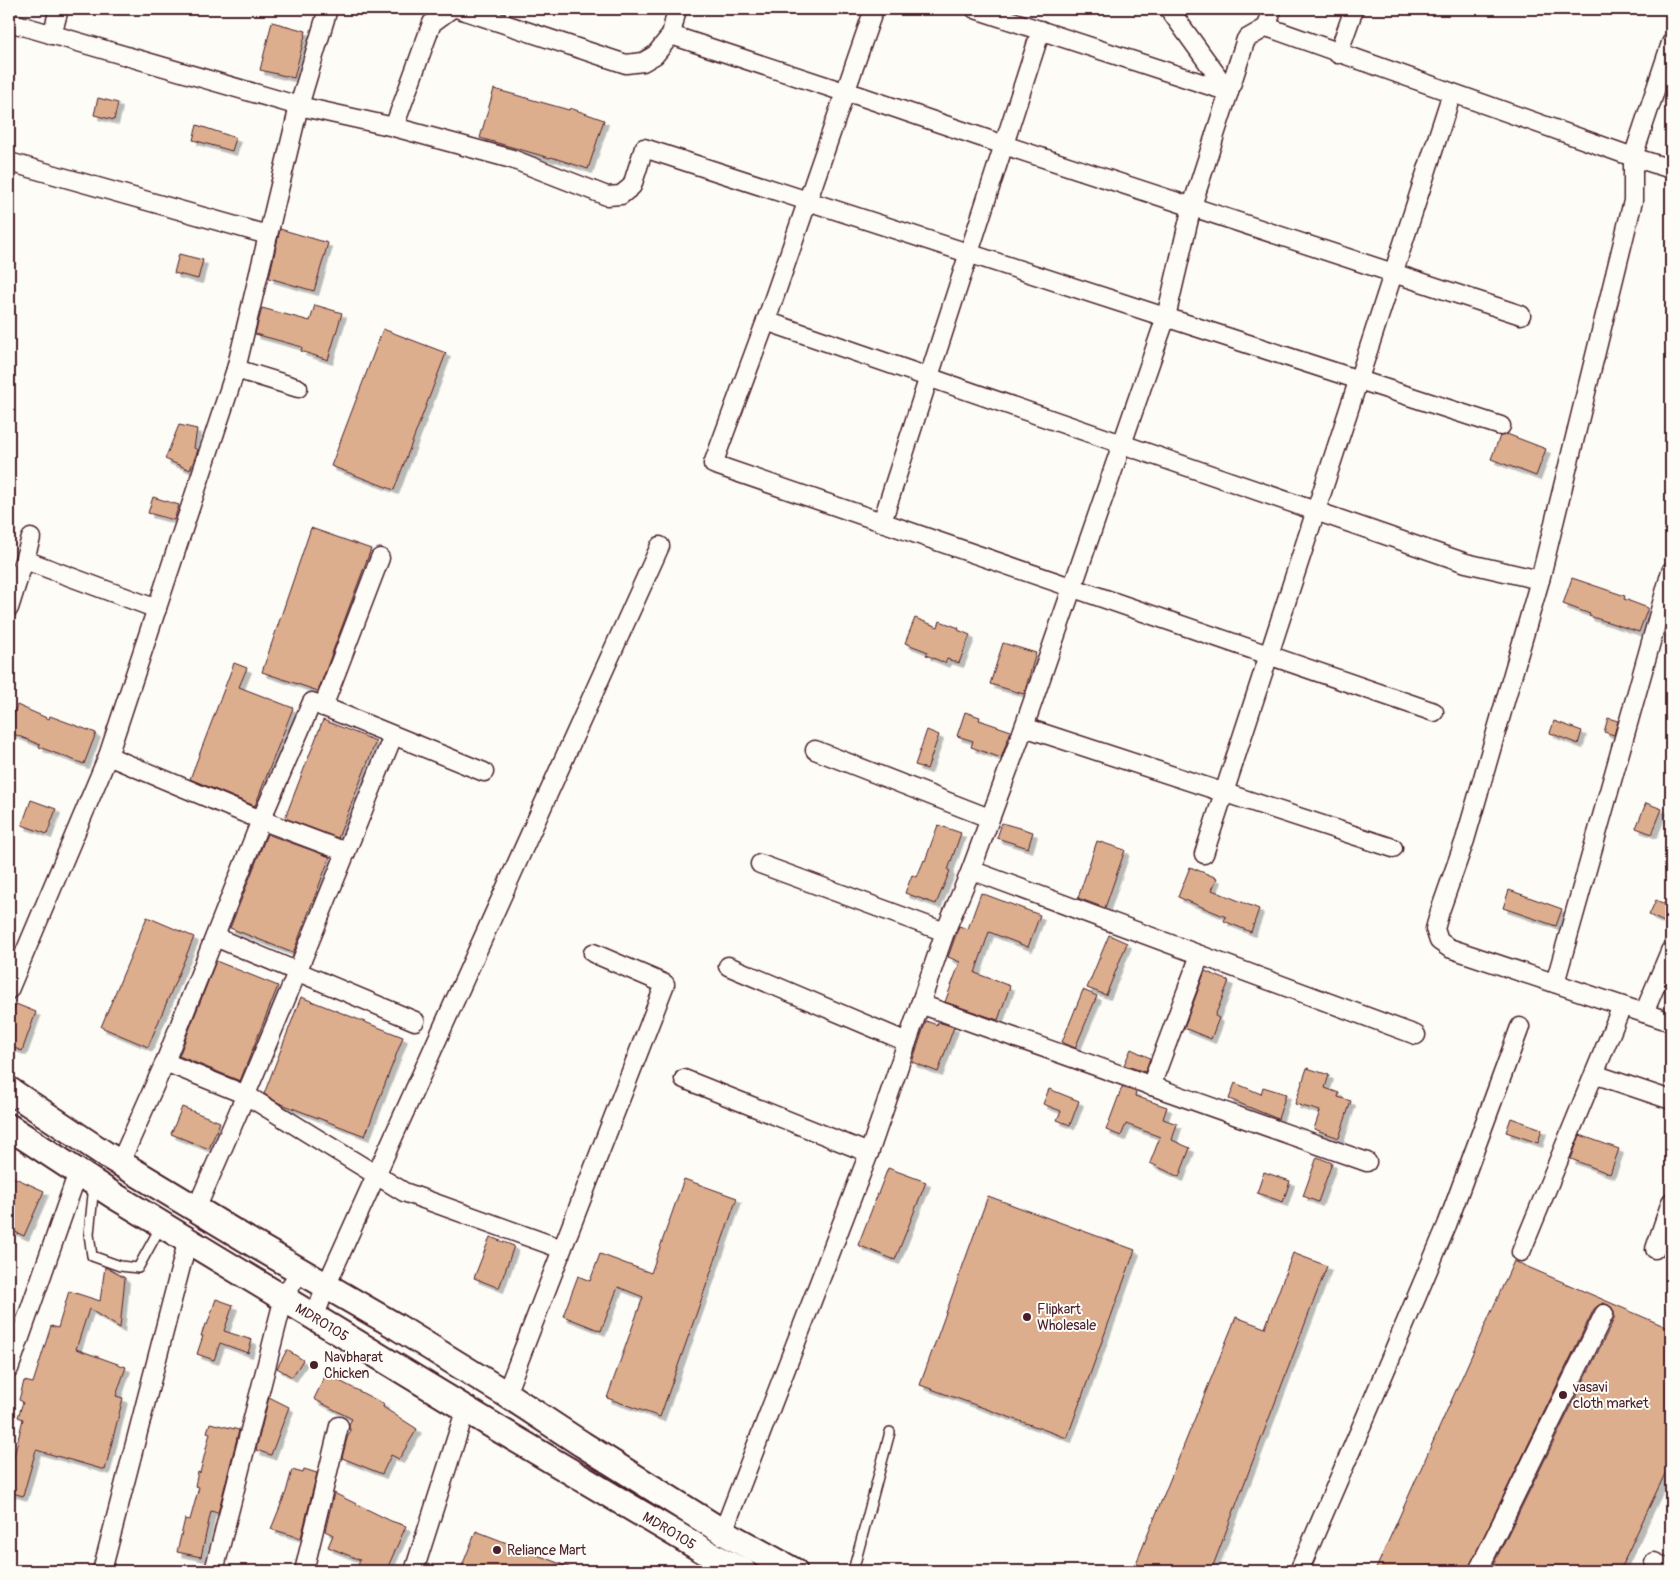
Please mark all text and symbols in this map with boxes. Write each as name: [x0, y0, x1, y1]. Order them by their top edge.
street label: MDR0105: [292, 1300, 352, 1345]
place label: Flipkart Wholesale: [1037, 1301, 1096, 1334]
marker: Flipkart Wholesale: [1021, 1311, 1033, 1323]
place label: Navbharat Chicken: [324, 1349, 383, 1382]
marker: Navbharat Chicken: [308, 1359, 320, 1371]
place label: vasavi cloth market: [1572, 1379, 1649, 1412]
marker: vasavi cloth market: [1557, 1389, 1569, 1401]
street label: MDR0105: [639, 1508, 699, 1553]
place label: Reliance Mart: [507, 1542, 586, 1559]
marker: Reliance Mart: [491, 1544, 503, 1556]

